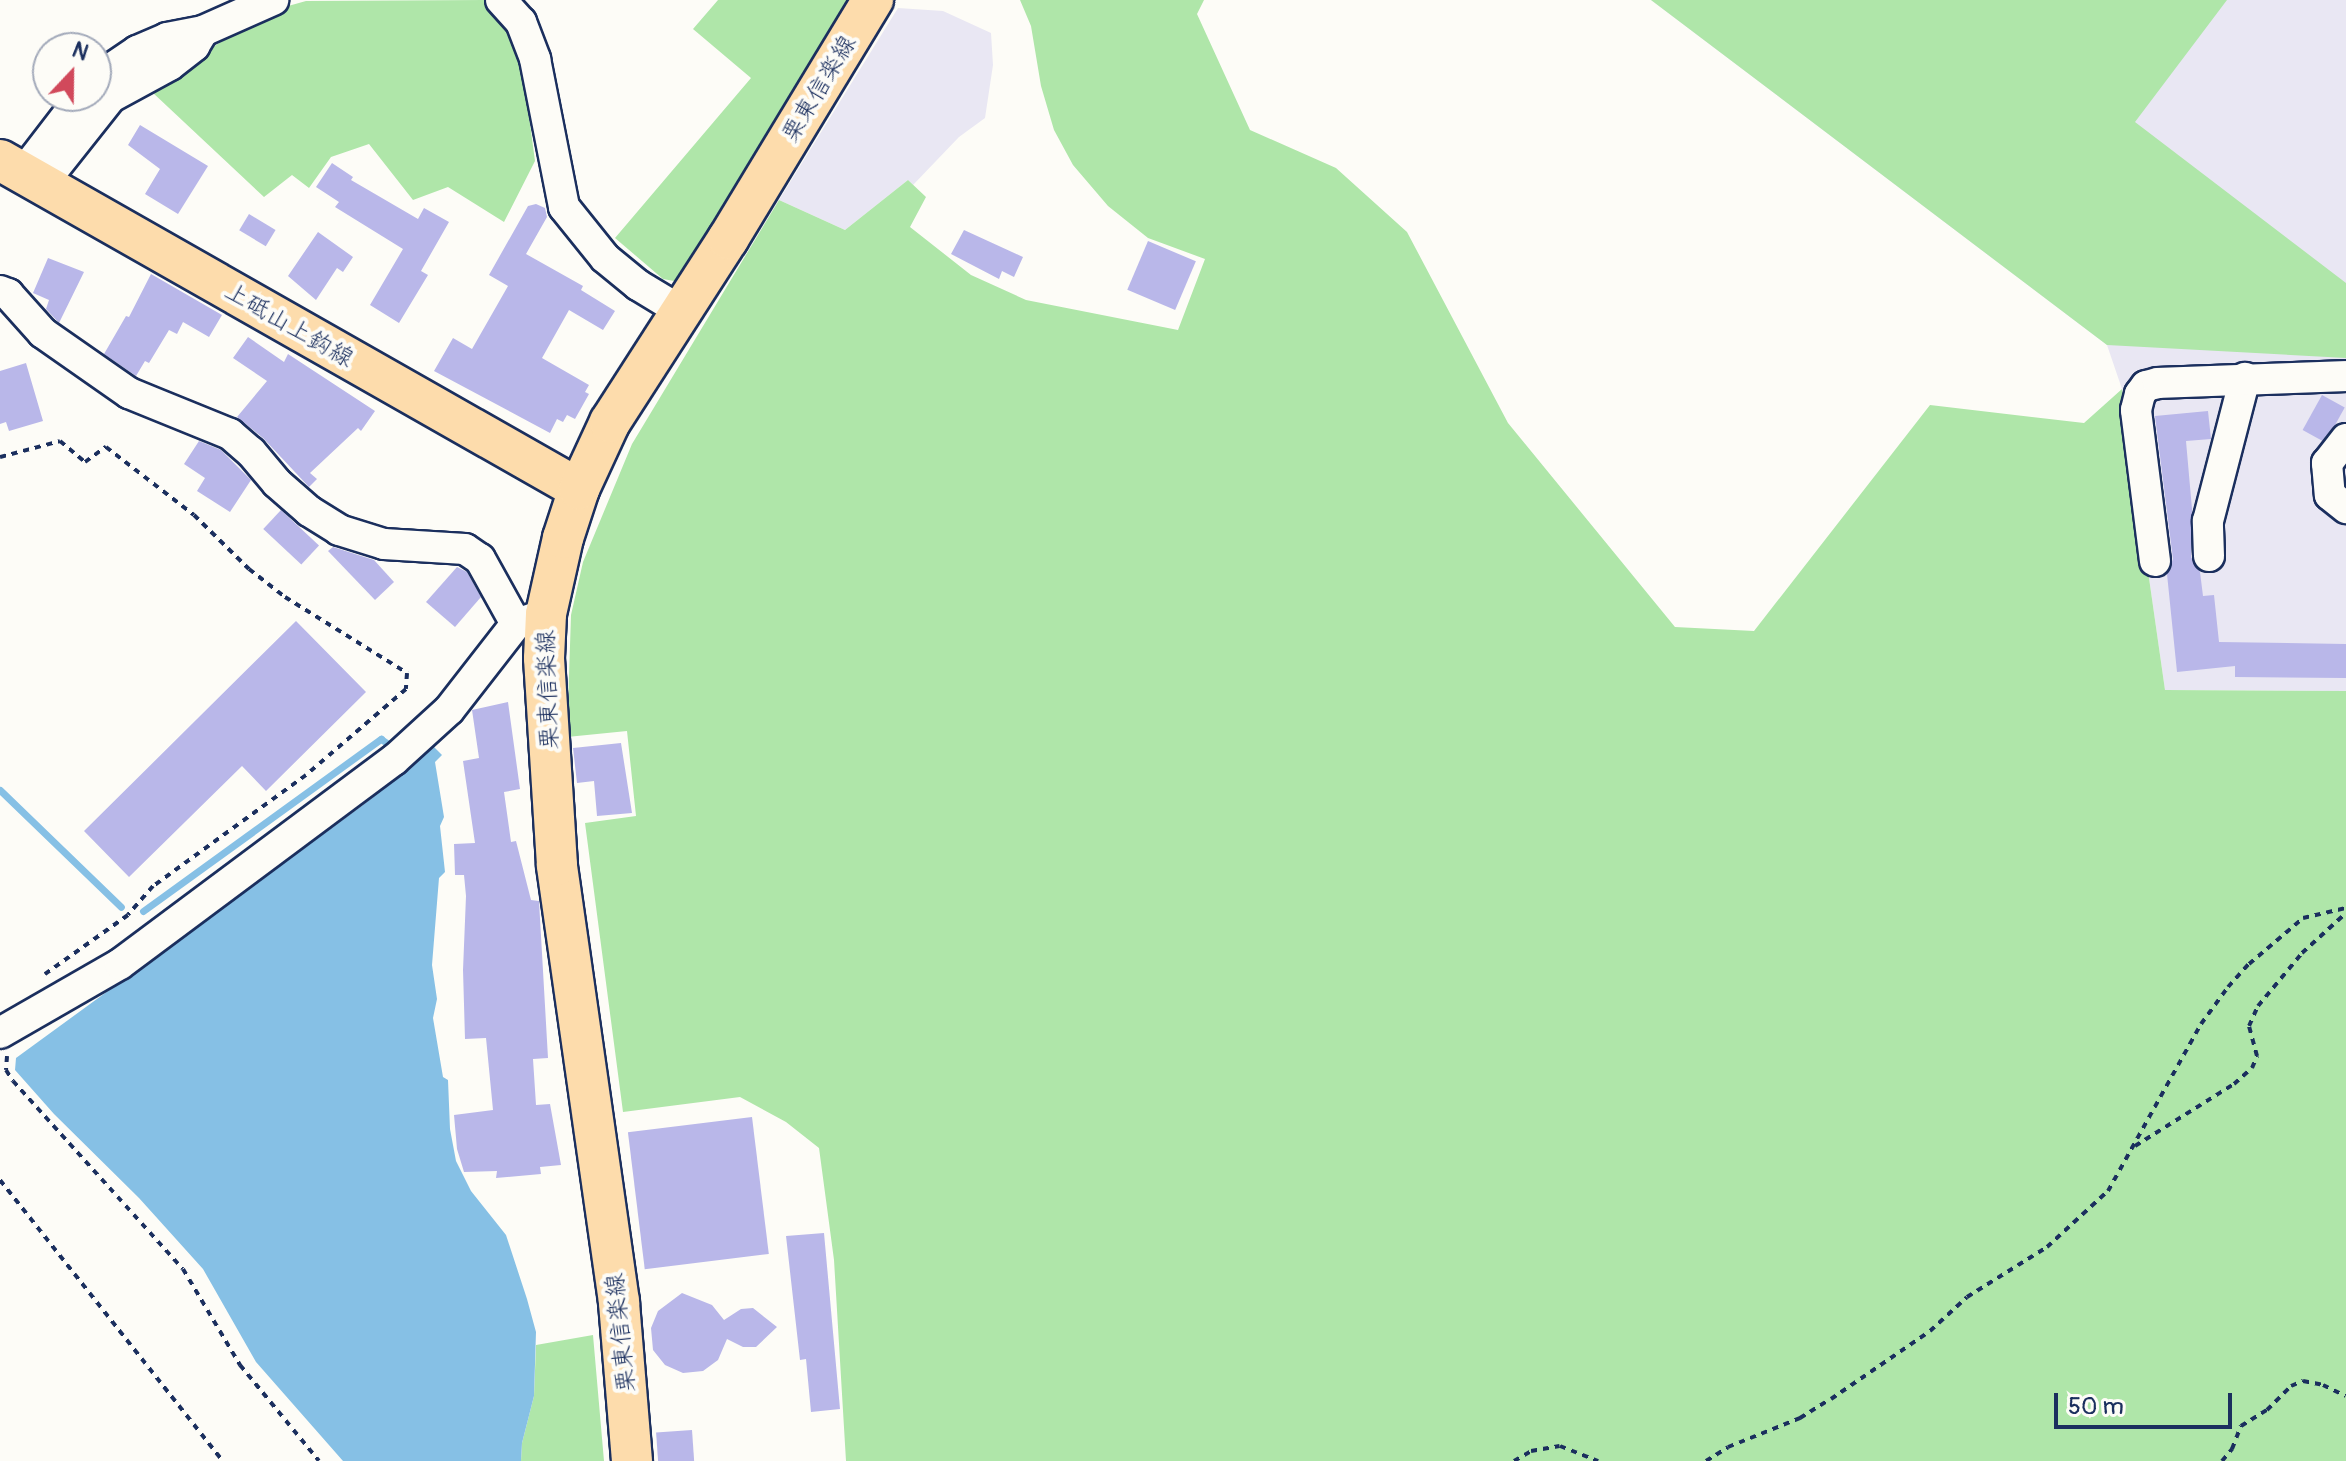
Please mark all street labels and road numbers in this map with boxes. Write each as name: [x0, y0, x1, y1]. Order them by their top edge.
street label: 栗東信楽線: [776, 30, 862, 148]
street label: 上砥山上鈎線: [219, 277, 359, 373]
street label: 栗東信楽線: [532, 630, 564, 750]
street label: 栗東信楽線: [600, 1272, 642, 1394]

